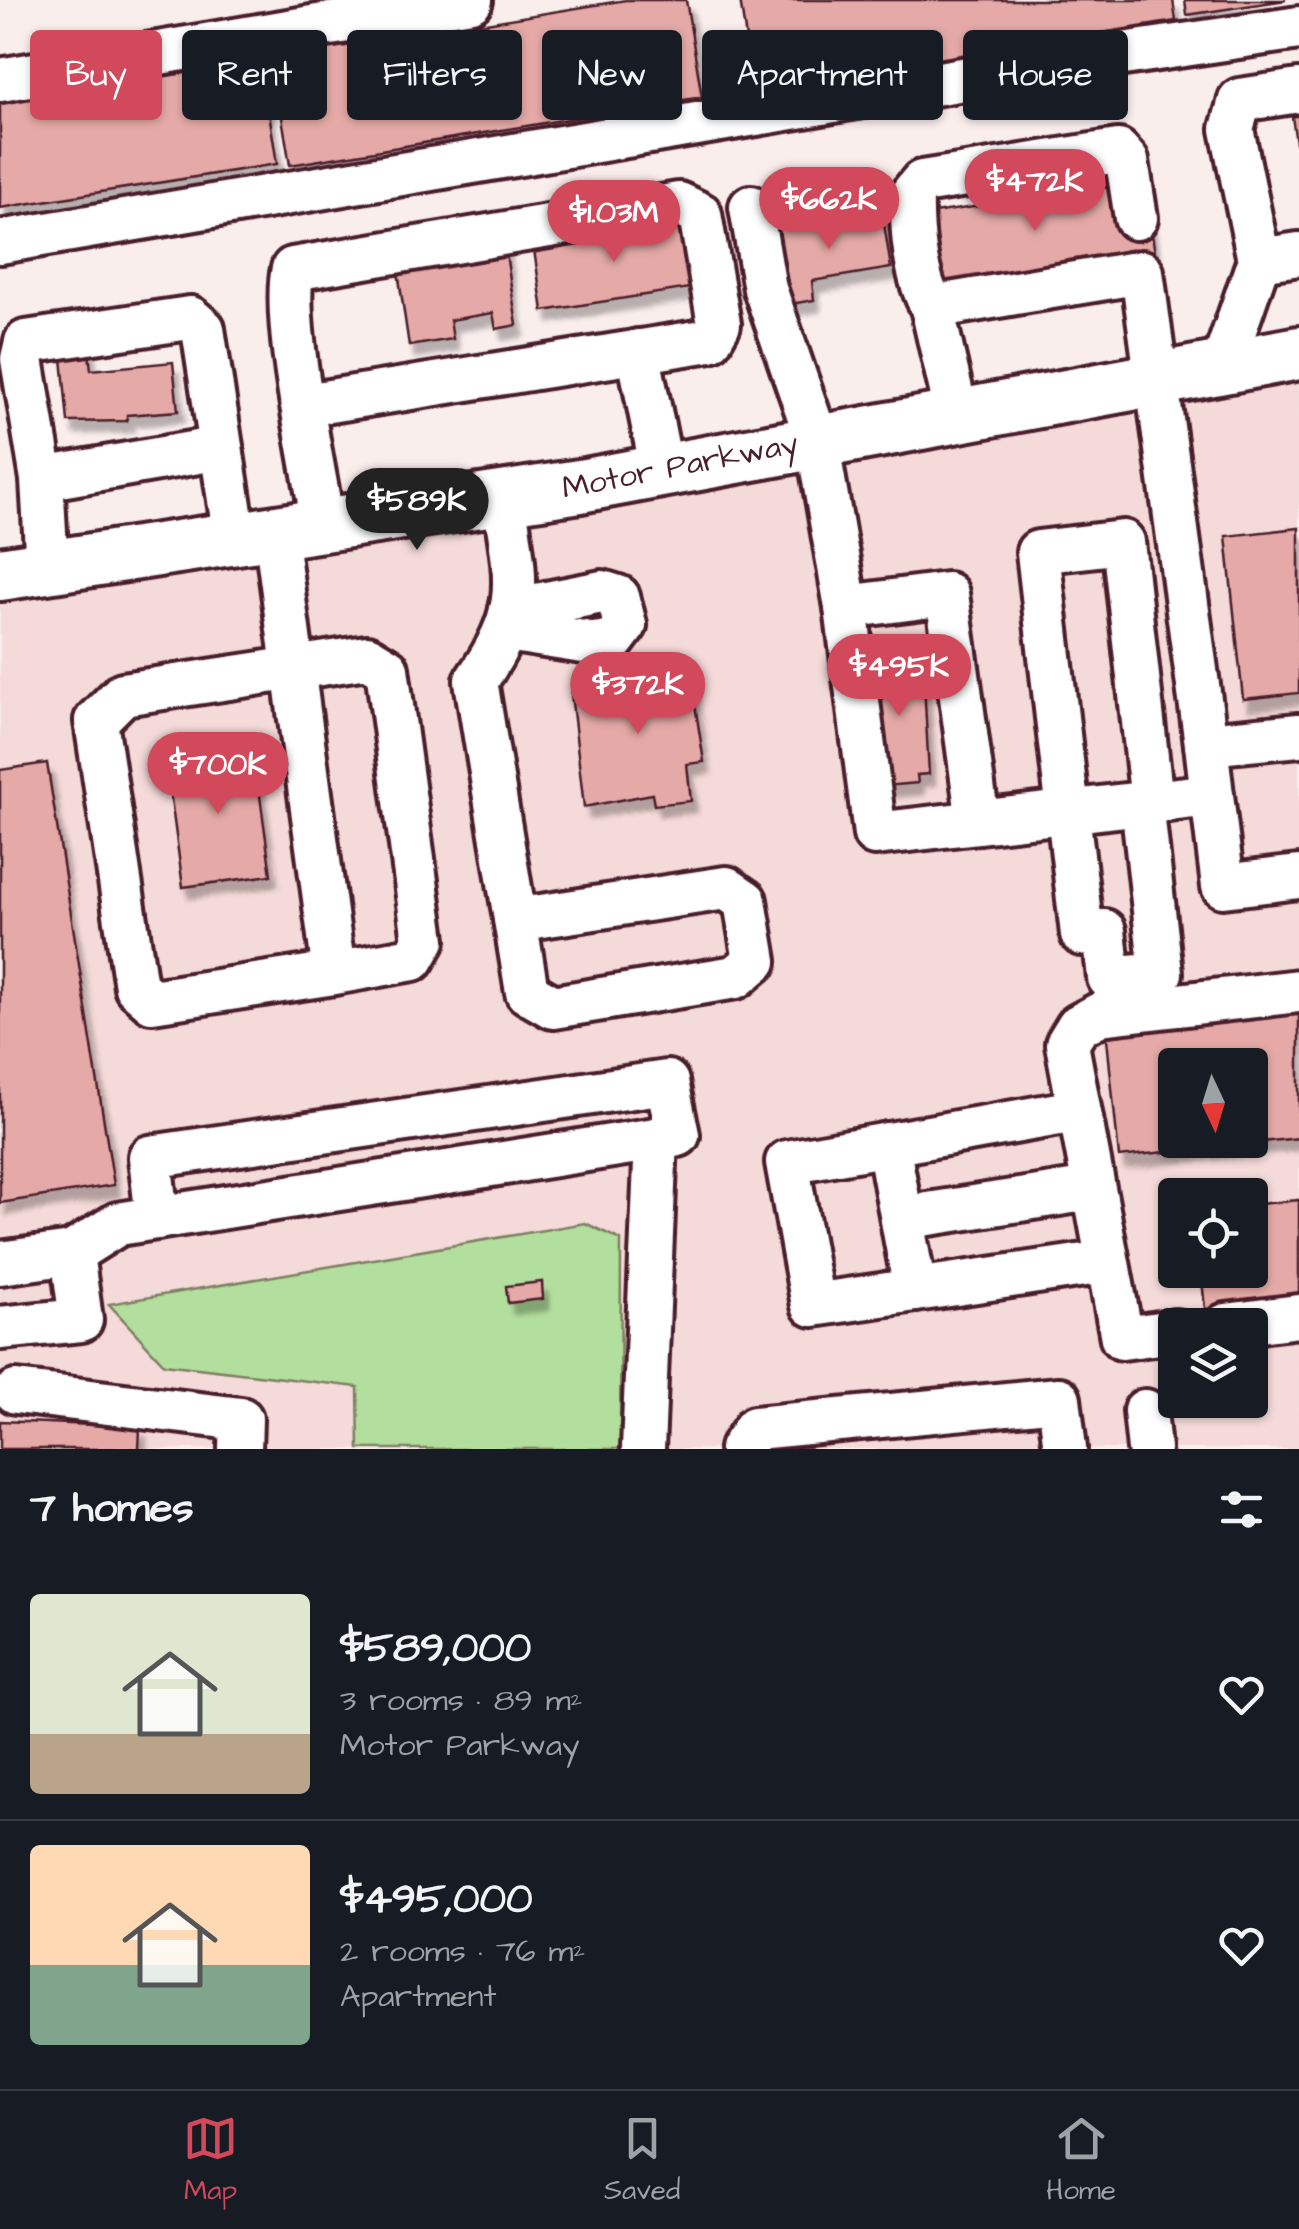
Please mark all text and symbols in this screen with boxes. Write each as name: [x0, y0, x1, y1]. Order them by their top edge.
chip: Buy: [30, 30, 162, 120]
chip: Rent: [182, 30, 327, 120]
chip: Filters: [347, 30, 522, 120]
chip: New: [542, 30, 682, 120]
chip: Apartment: [702, 30, 943, 120]
chip: House: [963, 30, 1128, 120]
pin: $472K: [965, 149, 1105, 234]
text: $472K: [987, 159, 1083, 204]
pin: $662K: [759, 167, 899, 252]
text: $662K: [781, 177, 877, 222]
pin: $1.03M: [533, 180, 695, 265]
text: $1.03M: [569, 190, 659, 235]
street label: Motor Parkway: [558, 421, 802, 511]
pin: $589K: [347, 468, 487, 553]
text: $589K: [368, 478, 466, 523]
pin: $495K: [829, 634, 969, 719]
text: $495K: [849, 644, 949, 689]
pin: $372K: [568, 652, 708, 737]
text: $372K: [592, 662, 684, 707]
pin: $700K: [148, 732, 288, 817]
text: $700K: [169, 742, 267, 787]
north arrow: [1158, 1048, 1268, 1158]
map controls: [1158, 1048, 1268, 1418]
button: locate: [1158, 1178, 1268, 1288]
button: layers: [1158, 1308, 1268, 1418]
text: 7 homes: [30, 1480, 194, 1538]
icon: filters: [1214, 1482, 1269, 1537]
text: $589,000: [340, 1620, 531, 1678]
icon: home: [110, 1634, 230, 1754]
icon: heart: [1214, 1667, 1269, 1722]
text: 3 rooms · 89 m²: [340, 1678, 583, 1723]
text: Motor Parkway: [340, 1723, 580, 1768]
text: $495,000: [340, 1871, 533, 1929]
icon: home: [110, 1885, 230, 2005]
icon: heart: [1214, 1918, 1269, 1973]
text: 2 rooms · 76 m²: [340, 1929, 585, 1974]
text: Apartment: [340, 1974, 496, 2019]
tab: Map: [183, 2111, 238, 2210]
tab: Saved: [604, 2111, 680, 2210]
tab: Home: [1046, 2111, 1116, 2210]

